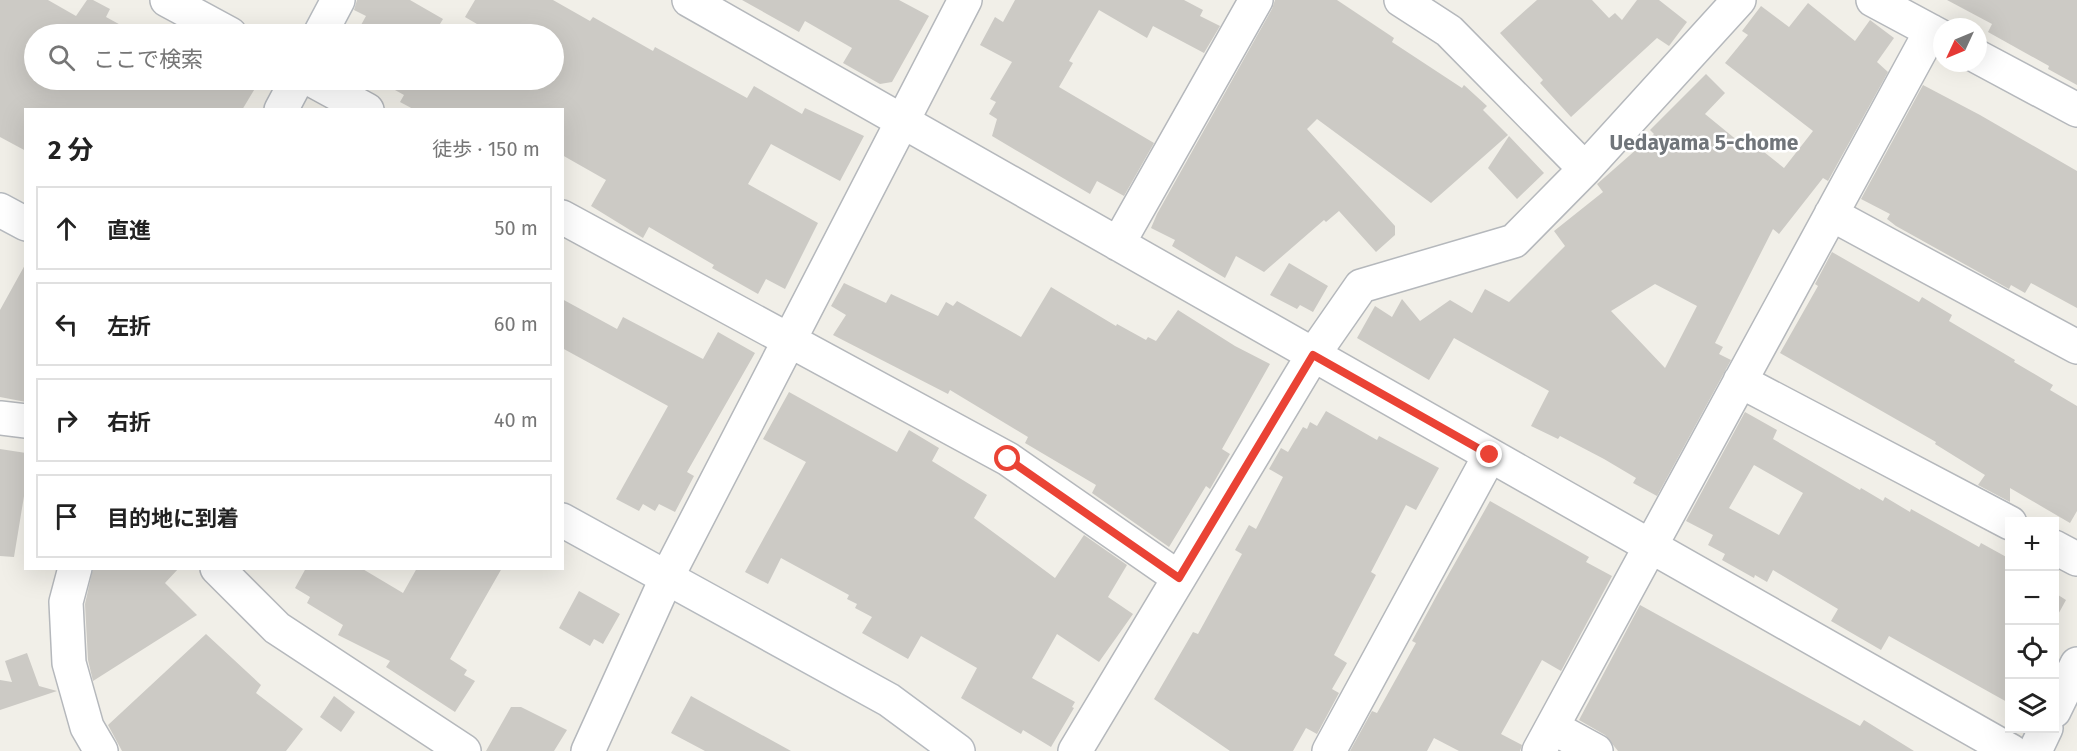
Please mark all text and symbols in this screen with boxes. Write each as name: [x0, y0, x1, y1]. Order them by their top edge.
north arrow: [1933, 18, 1987, 72]
search box: [24, 24, 564, 90]
icon: search: [45, 41, 78, 74]
text: ここで検索: [93, 46, 203, 73]
district label: Uedayama 5-chome: [1610, 130, 1799, 156]
text: 2 分: [48, 135, 94, 166]
text: 徒歩 · 150 m: [432, 137, 540, 161]
icon: ahead: [50, 212, 83, 245]
text: 50 m: [494, 216, 538, 240]
text: 直進: [107, 217, 151, 244]
icon: left: [50, 308, 83, 341]
text: 60 m: [494, 312, 538, 336]
text: 左折: [107, 313, 151, 340]
icon: right: [50, 404, 83, 437]
text: 40 m: [494, 408, 538, 432]
text: 右折: [107, 409, 151, 436]
route end: [1476, 441, 1502, 467]
route start: [994, 445, 1020, 471]
icon: arrive: [50, 500, 83, 533]
text: 目的地に到着: [107, 505, 239, 532]
map controls: [2005, 517, 2059, 733]
button: +: [2005, 517, 2059, 571]
button: −: [2005, 571, 2059, 625]
button: locate: [2005, 625, 2059, 679]
button: layers: [2005, 679, 2059, 733]

